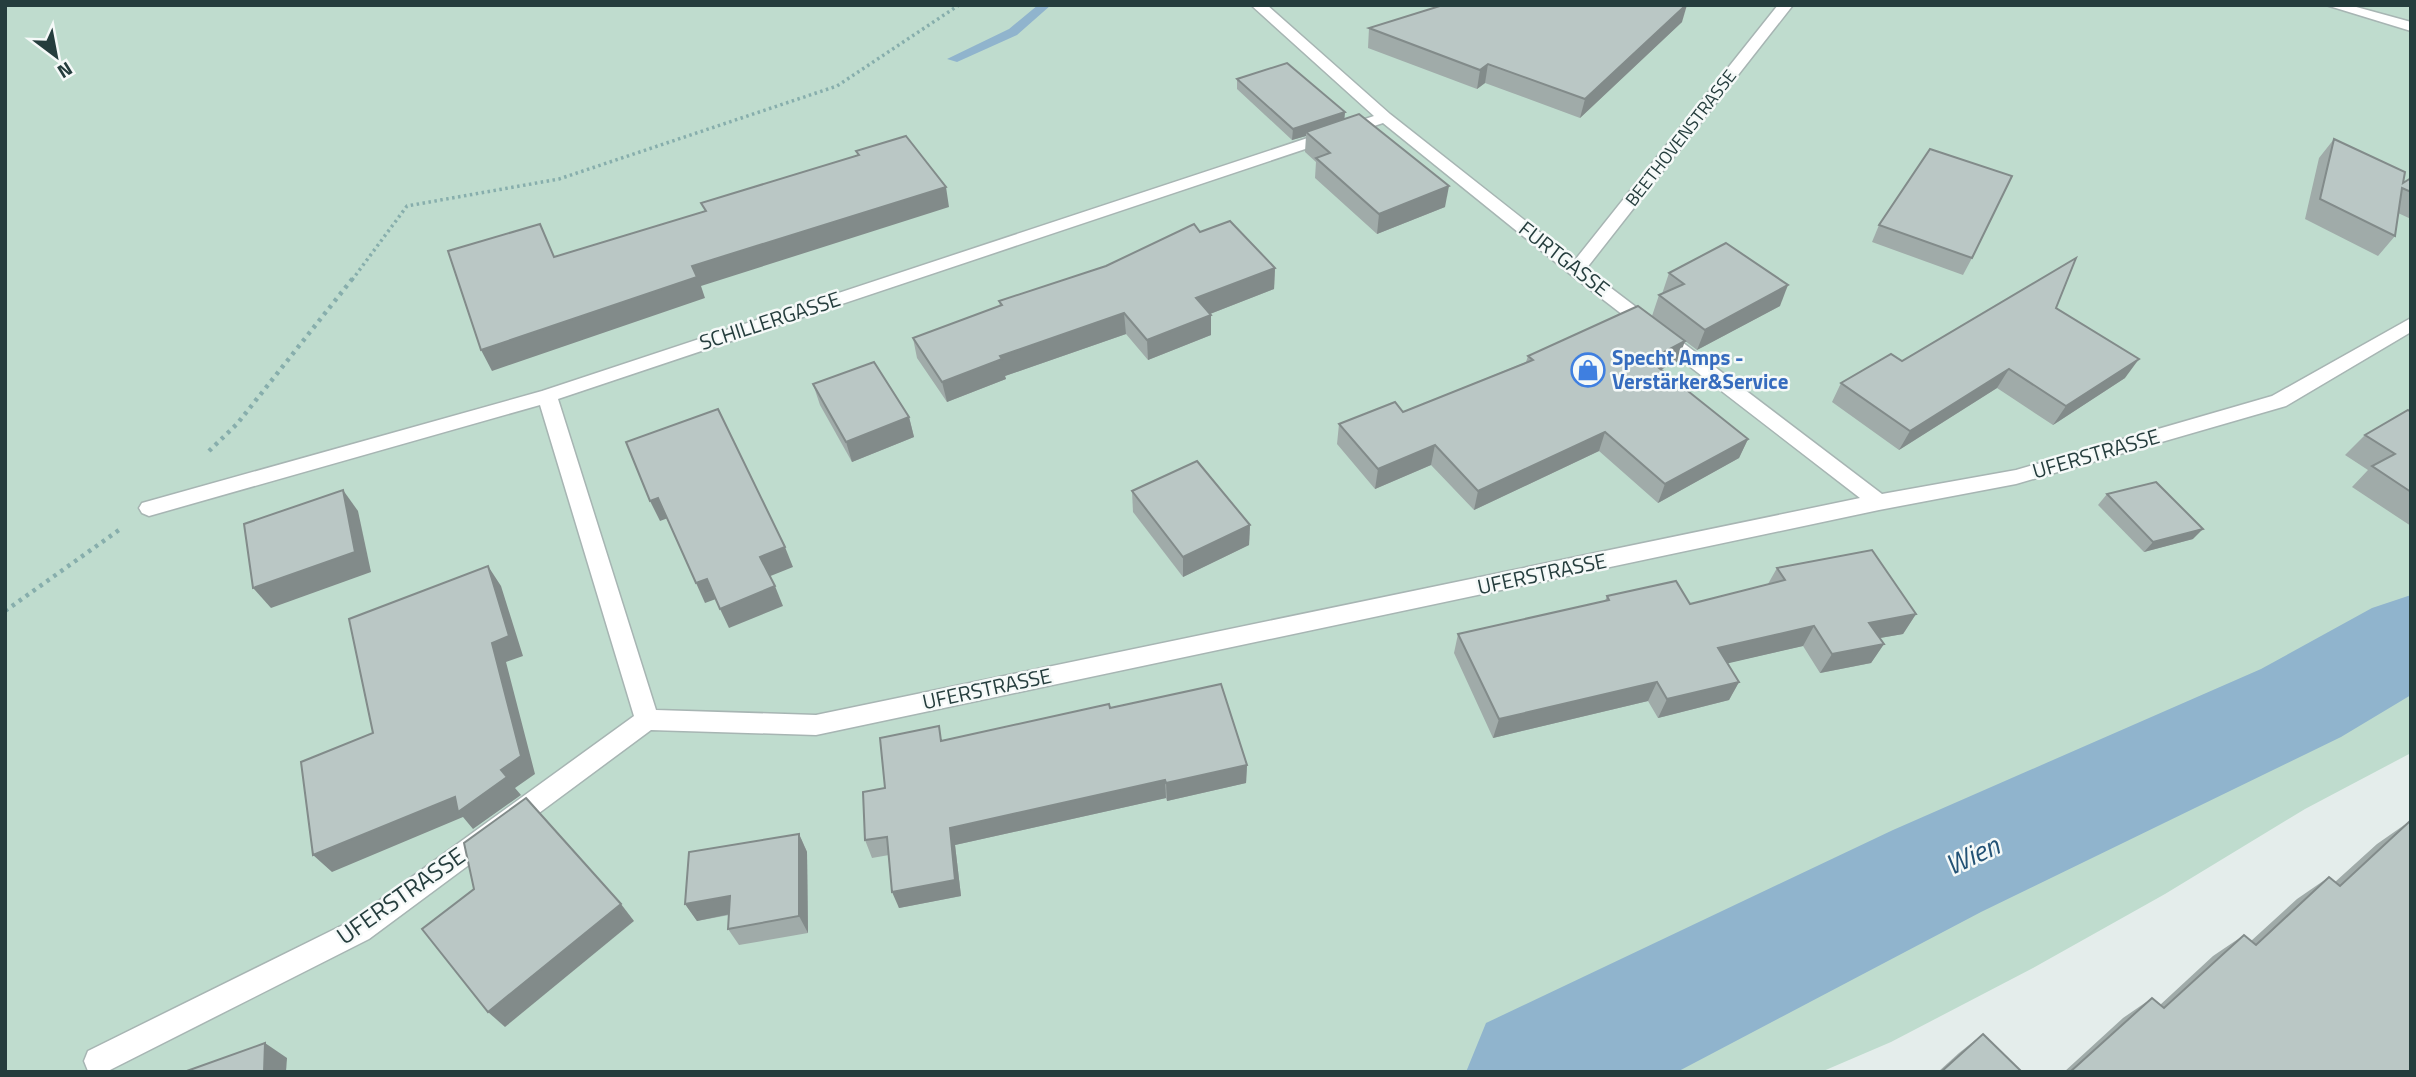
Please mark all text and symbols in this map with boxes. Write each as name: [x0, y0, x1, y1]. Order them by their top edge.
north arrow: [21, 21, 91, 91]
text: N: [52, 55, 79, 87]
street label: BEETHOVENSTRASSE: [1619, 63, 1743, 212]
street label: FURTGASSE: [1512, 212, 1617, 304]
street label: SCHILLERGASSE: [695, 282, 844, 358]
place label: Specht Amps - Verstärker&Service: [1612, 341, 1788, 397]
shop icon: Specht Amps - Verstärker&Service: [1569, 351, 1607, 389]
street label: UFERSTRASSE: [2028, 420, 2163, 486]
street label: UFERSTRASSE: [1474, 544, 1609, 602]
street label: UFERSTRASSE: [919, 659, 1054, 717]
water label: Wien: [1937, 823, 2007, 886]
street label: UFERSTRASSE: [329, 837, 472, 953]

